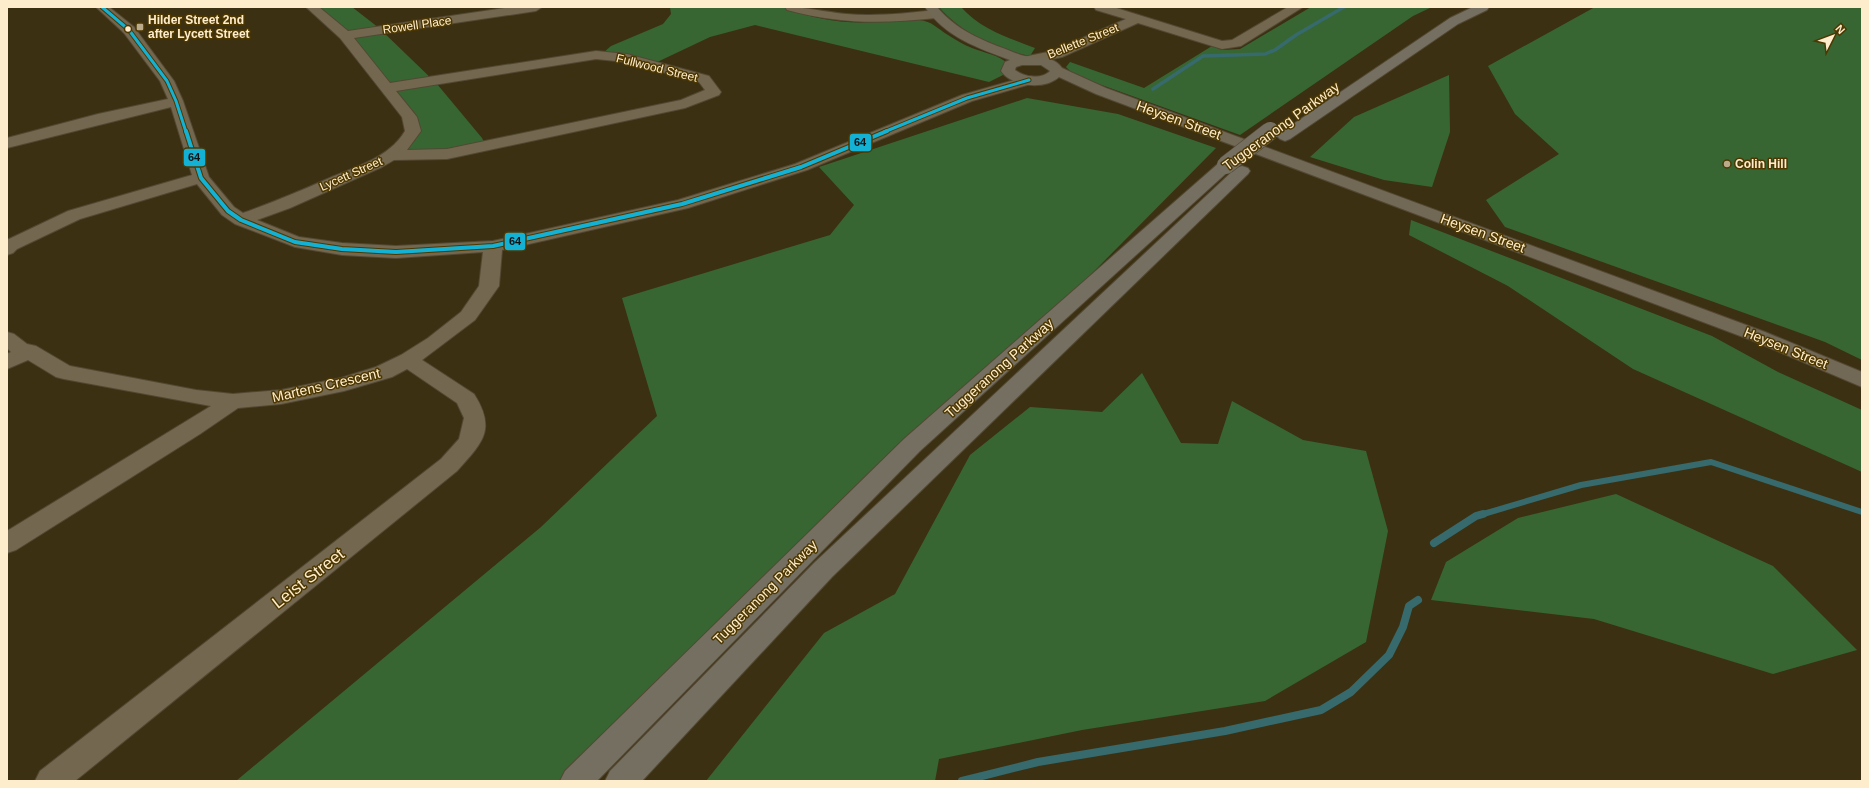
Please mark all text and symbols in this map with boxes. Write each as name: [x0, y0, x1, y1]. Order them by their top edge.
place label: Hilder Street 2nd after Lycett Street: [148, 13, 250, 41]
street label: Rowell Place: [382, 13, 453, 37]
north arrow: [1813, 16, 1853, 56]
street label: Bellette Street: [1045, 20, 1121, 62]
marker: Hilder Street 2nd after Lycett Street: [135, 22, 145, 32]
text: N: [1833, 22, 1848, 36]
unlabelled marker: [123, 24, 133, 34]
street label: Fullwood Street: [615, 51, 700, 85]
street label: Tuggeranong Parkway: [1220, 78, 1342, 174]
street label: Heysen Street: [1135, 97, 1224, 143]
line badge: 64: [849, 133, 872, 152]
text: 64: [854, 136, 867, 148]
line badge: 64: [183, 148, 206, 167]
text: 64: [188, 151, 201, 163]
street label: Lycett Street: [318, 154, 385, 194]
place label: Colin Hill: [1735, 157, 1787, 171]
marker: Colin Hill: [1722, 159, 1732, 169]
street label: Heysen Street: [1439, 210, 1528, 256]
line badge: 64: [504, 232, 526, 251]
text: 64: [509, 235, 522, 247]
street label: Tuggeranong Parkway: [941, 315, 1057, 421]
street label: Heysen Street: [1742, 324, 1830, 372]
street label: Martens Crescent: [270, 365, 382, 405]
street label: Tuggeranong Parkway: [710, 537, 820, 647]
street label: Leist Street: [269, 544, 348, 612]

